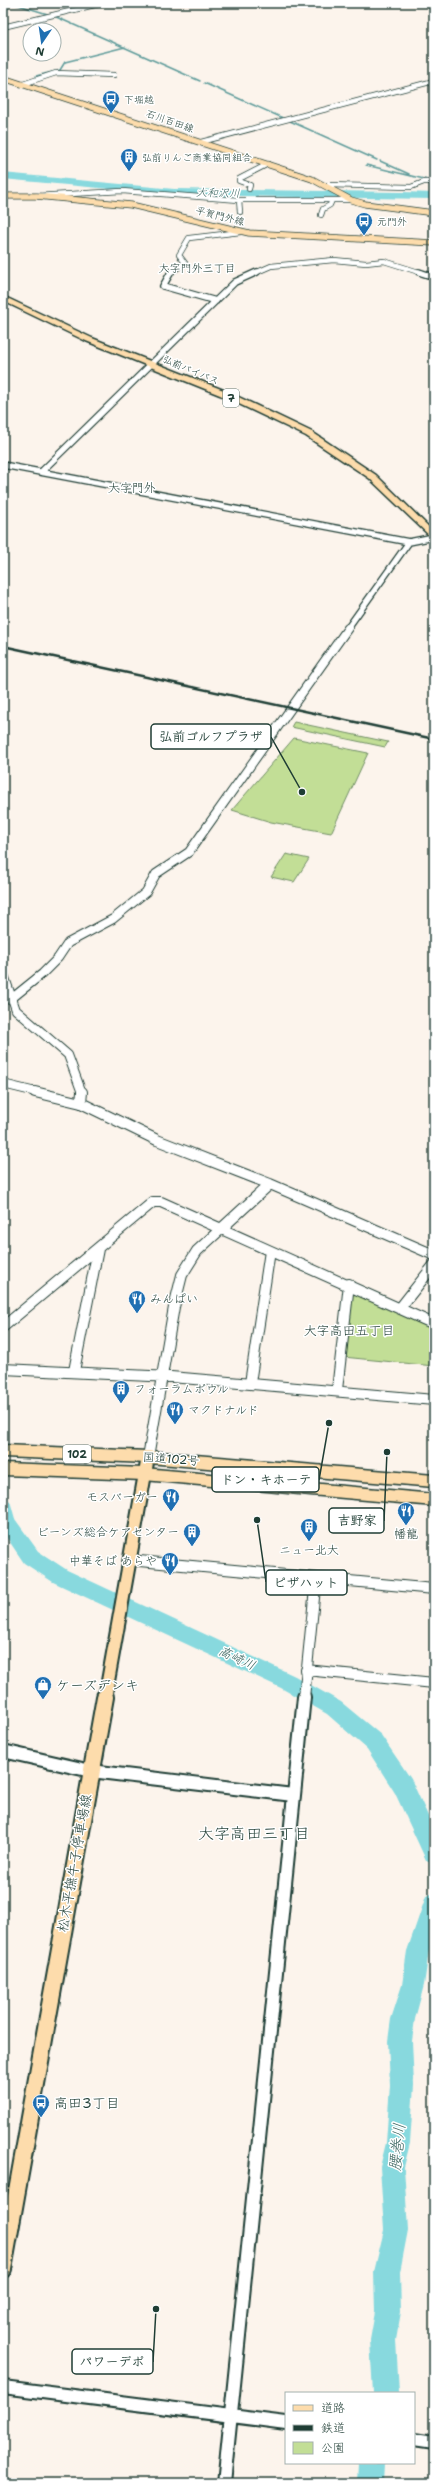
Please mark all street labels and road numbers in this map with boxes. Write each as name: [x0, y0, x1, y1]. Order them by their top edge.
street label: 石川百田線: [144, 107, 196, 135]
street label: 平賀門外線: [194, 204, 246, 228]
street label: 弘前バイパス: [161, 352, 221, 388]
road number: 7: [223, 389, 239, 407]
road number: 102: [63, 1445, 91, 1463]
street label: 国道102号: [142, 1449, 200, 1469]
street label: 松木平撫牛子停車場線: [53, 1793, 95, 1933]

